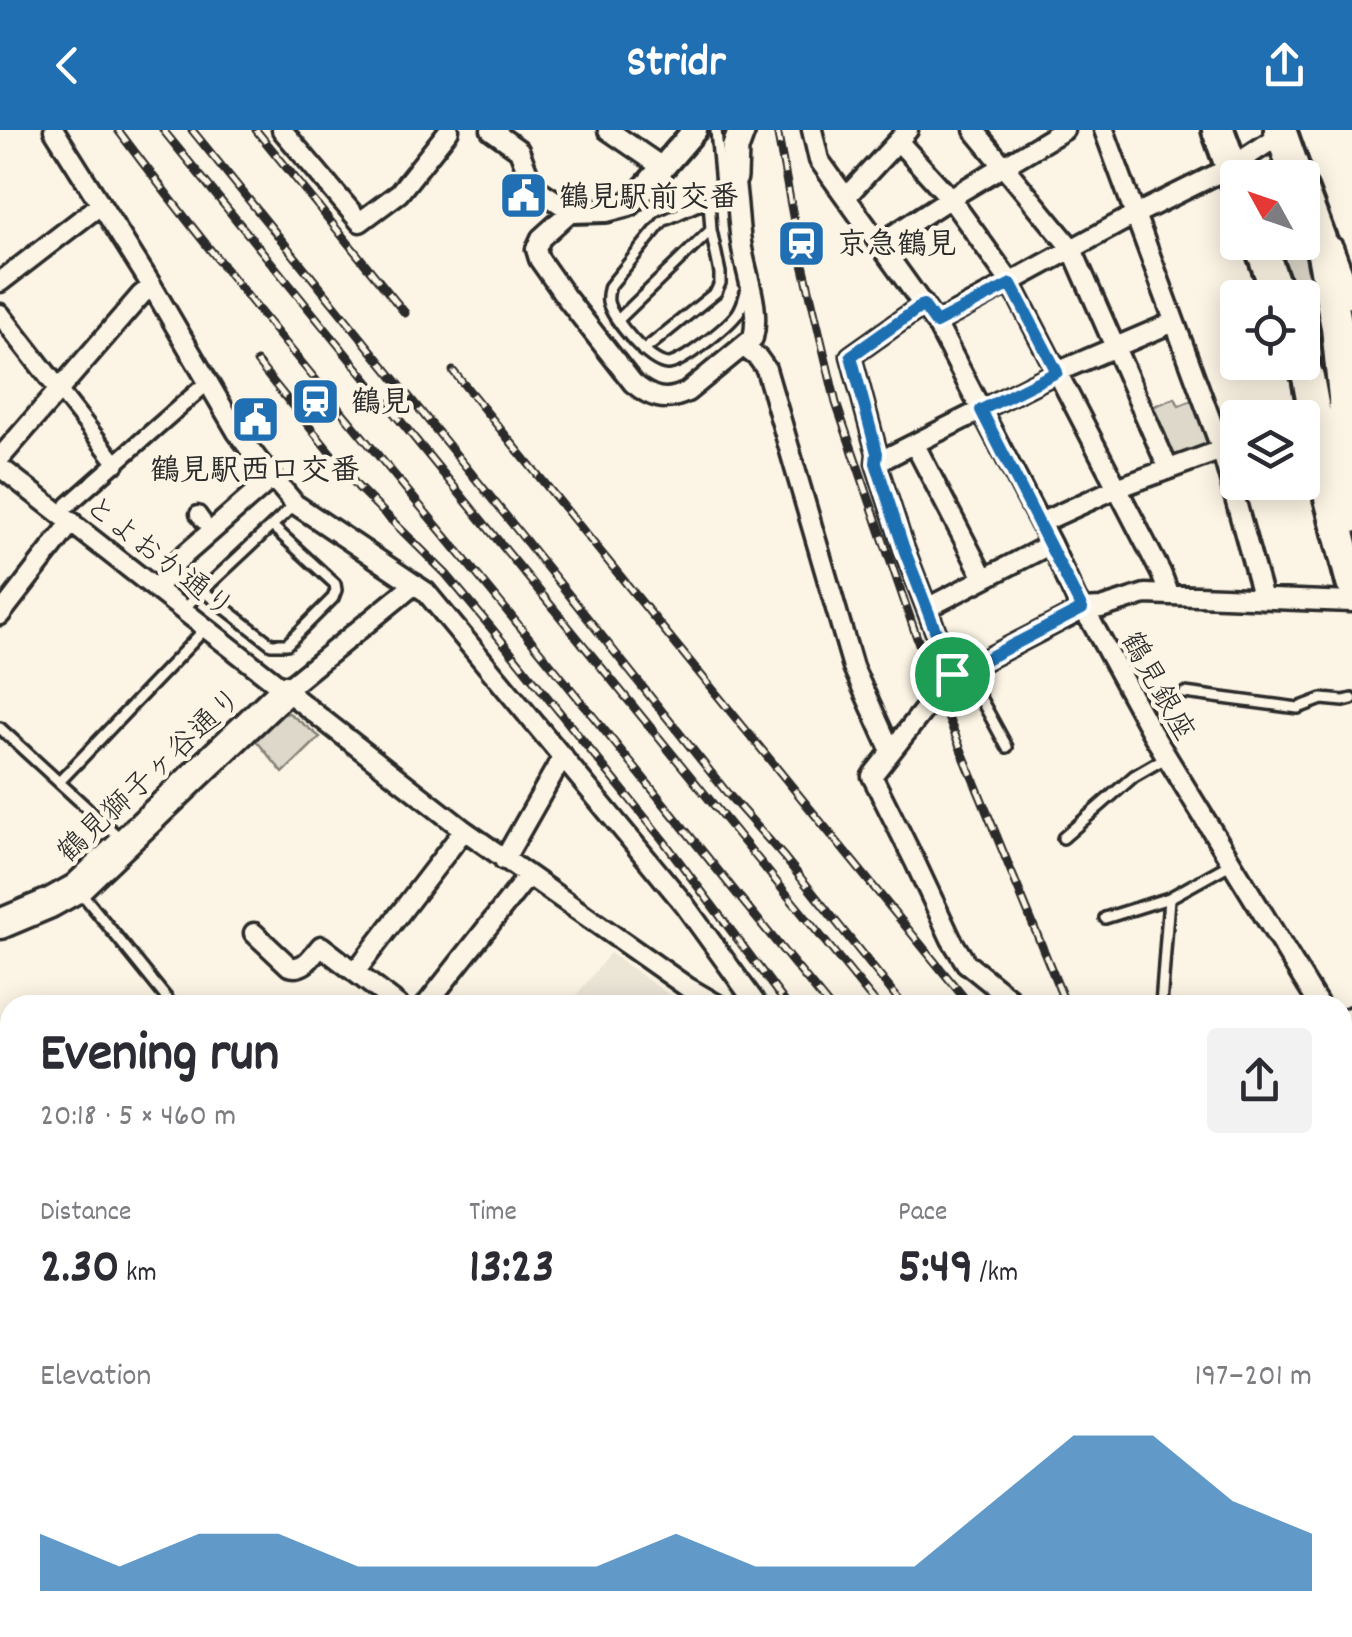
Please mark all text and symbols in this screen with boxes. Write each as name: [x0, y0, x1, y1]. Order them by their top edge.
text: Stridr: [626, 33, 726, 97]
icon: back: [40, 38, 95, 93]
icon: share: [1257, 38, 1312, 93]
north arrow: [1220, 160, 1320, 260]
map controls: [1220, 160, 1320, 500]
public building icon: 鶴見駅前交番: [498, 170, 550, 222]
place label: 鶴見駅前交番: [559, 179, 739, 222]
station icon: 京急鶴見: [776, 217, 828, 269]
place label: 京急鶴見: [837, 226, 957, 269]
button: locate: [1220, 280, 1320, 380]
station icon: 鶴見: [290, 375, 342, 427]
place label: 鶴見: [351, 384, 411, 427]
public building icon: 鶴見駅西口交番: [229, 394, 281, 446]
button: layers: [1220, 400, 1320, 500]
place label: 鶴見駅西口交番: [150, 452, 360, 495]
street label: とよおか通り: [73, 487, 241, 632]
street label: 鶴見銀座: [1107, 625, 1203, 751]
pin: [910, 632, 995, 717]
icon: arrive: [925, 647, 980, 702]
street label: 鶴見獅子ヶ谷通り: [50, 680, 254, 875]
text: Evening run: [40, 1018, 279, 1097]
button: share: [1207, 1028, 1312, 1133]
text: 20:18 · 5 × 460 m: [40, 1095, 236, 1141]
text: Distance: [40, 1194, 131, 1234]
text: Time: [469, 1194, 517, 1234]
text: Pace: [898, 1194, 947, 1234]
text: 2.30: [40, 1234, 120, 1306]
text: 13:23: [469, 1234, 555, 1306]
text: 5:49: [898, 1234, 973, 1306]
text: km: [120, 1255, 157, 1295]
text: /km: [973, 1255, 1018, 1295]
text: Elevation: [40, 1355, 151, 1401]
text: 197–201 m: [1194, 1355, 1312, 1401]

